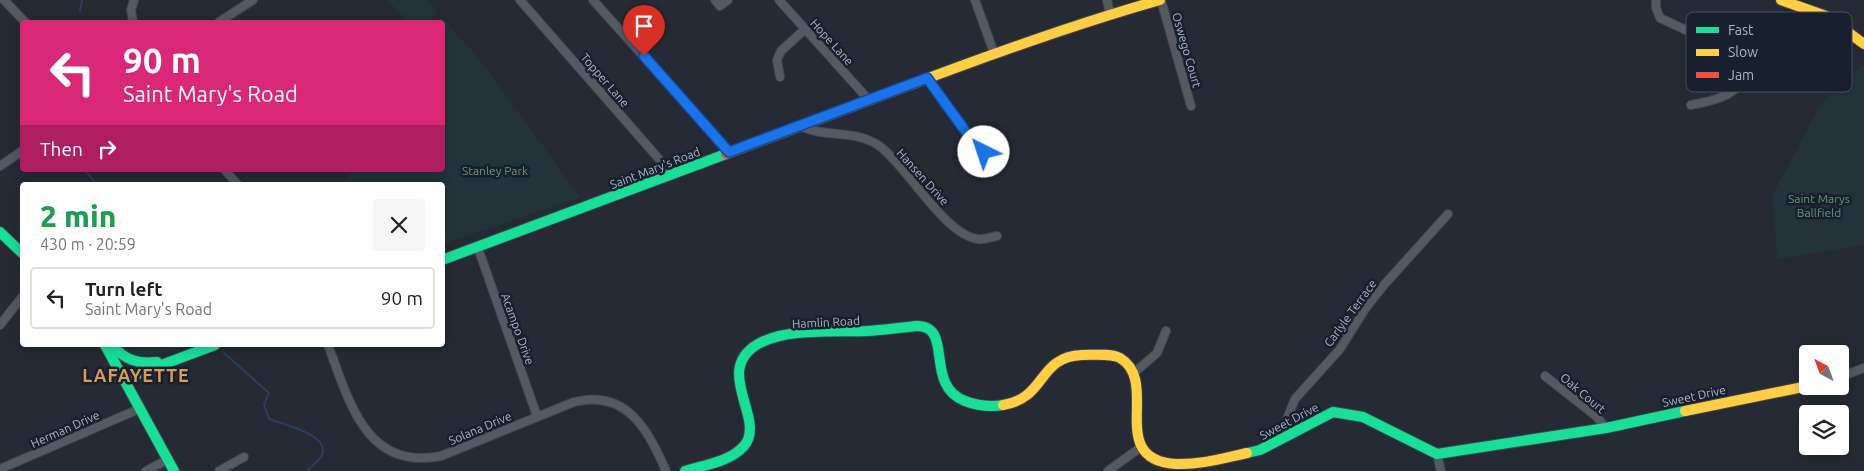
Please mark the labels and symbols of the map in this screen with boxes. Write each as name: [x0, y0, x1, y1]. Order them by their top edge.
pin: [623, 5, 665, 56]
street label: Oswego Court: [1170, 11, 1204, 89]
legend: [1686, 12, 1852, 92]
street label: Hope Lane: [808, 16, 856, 68]
text: Fast: [1728, 22, 1754, 38]
text: Slow: [1728, 44, 1758, 60]
street label: Topper Lane: [578, 51, 632, 109]
text: Jam: [1728, 67, 1754, 83]
position arrow: [957, 125, 1009, 177]
street label: Saint Mary's Road: [608, 145, 702, 191]
street label: Hansen Drive: [894, 146, 952, 208]
park label: Stanley Park: [462, 164, 528, 177]
park label: Saint Marys Ballfield: [1788, 192, 1850, 219]
street label: Carlyle Terrace: [1321, 277, 1379, 349]
street label: Acampo Drive: [499, 292, 537, 366]
street label: Hamlin Road: [792, 314, 860, 330]
north arrow: [1799, 345, 1849, 395]
district label: LAFAYETTE: [82, 365, 190, 385]
street label: Oak Court: [1558, 370, 1608, 416]
street label: Sweet Drive: [1661, 383, 1727, 409]
street label: Sweet Drive: [1257, 400, 1321, 442]
street label: Herman Drive: [29, 408, 101, 450]
street label: Solana Drive: [447, 409, 513, 447]

